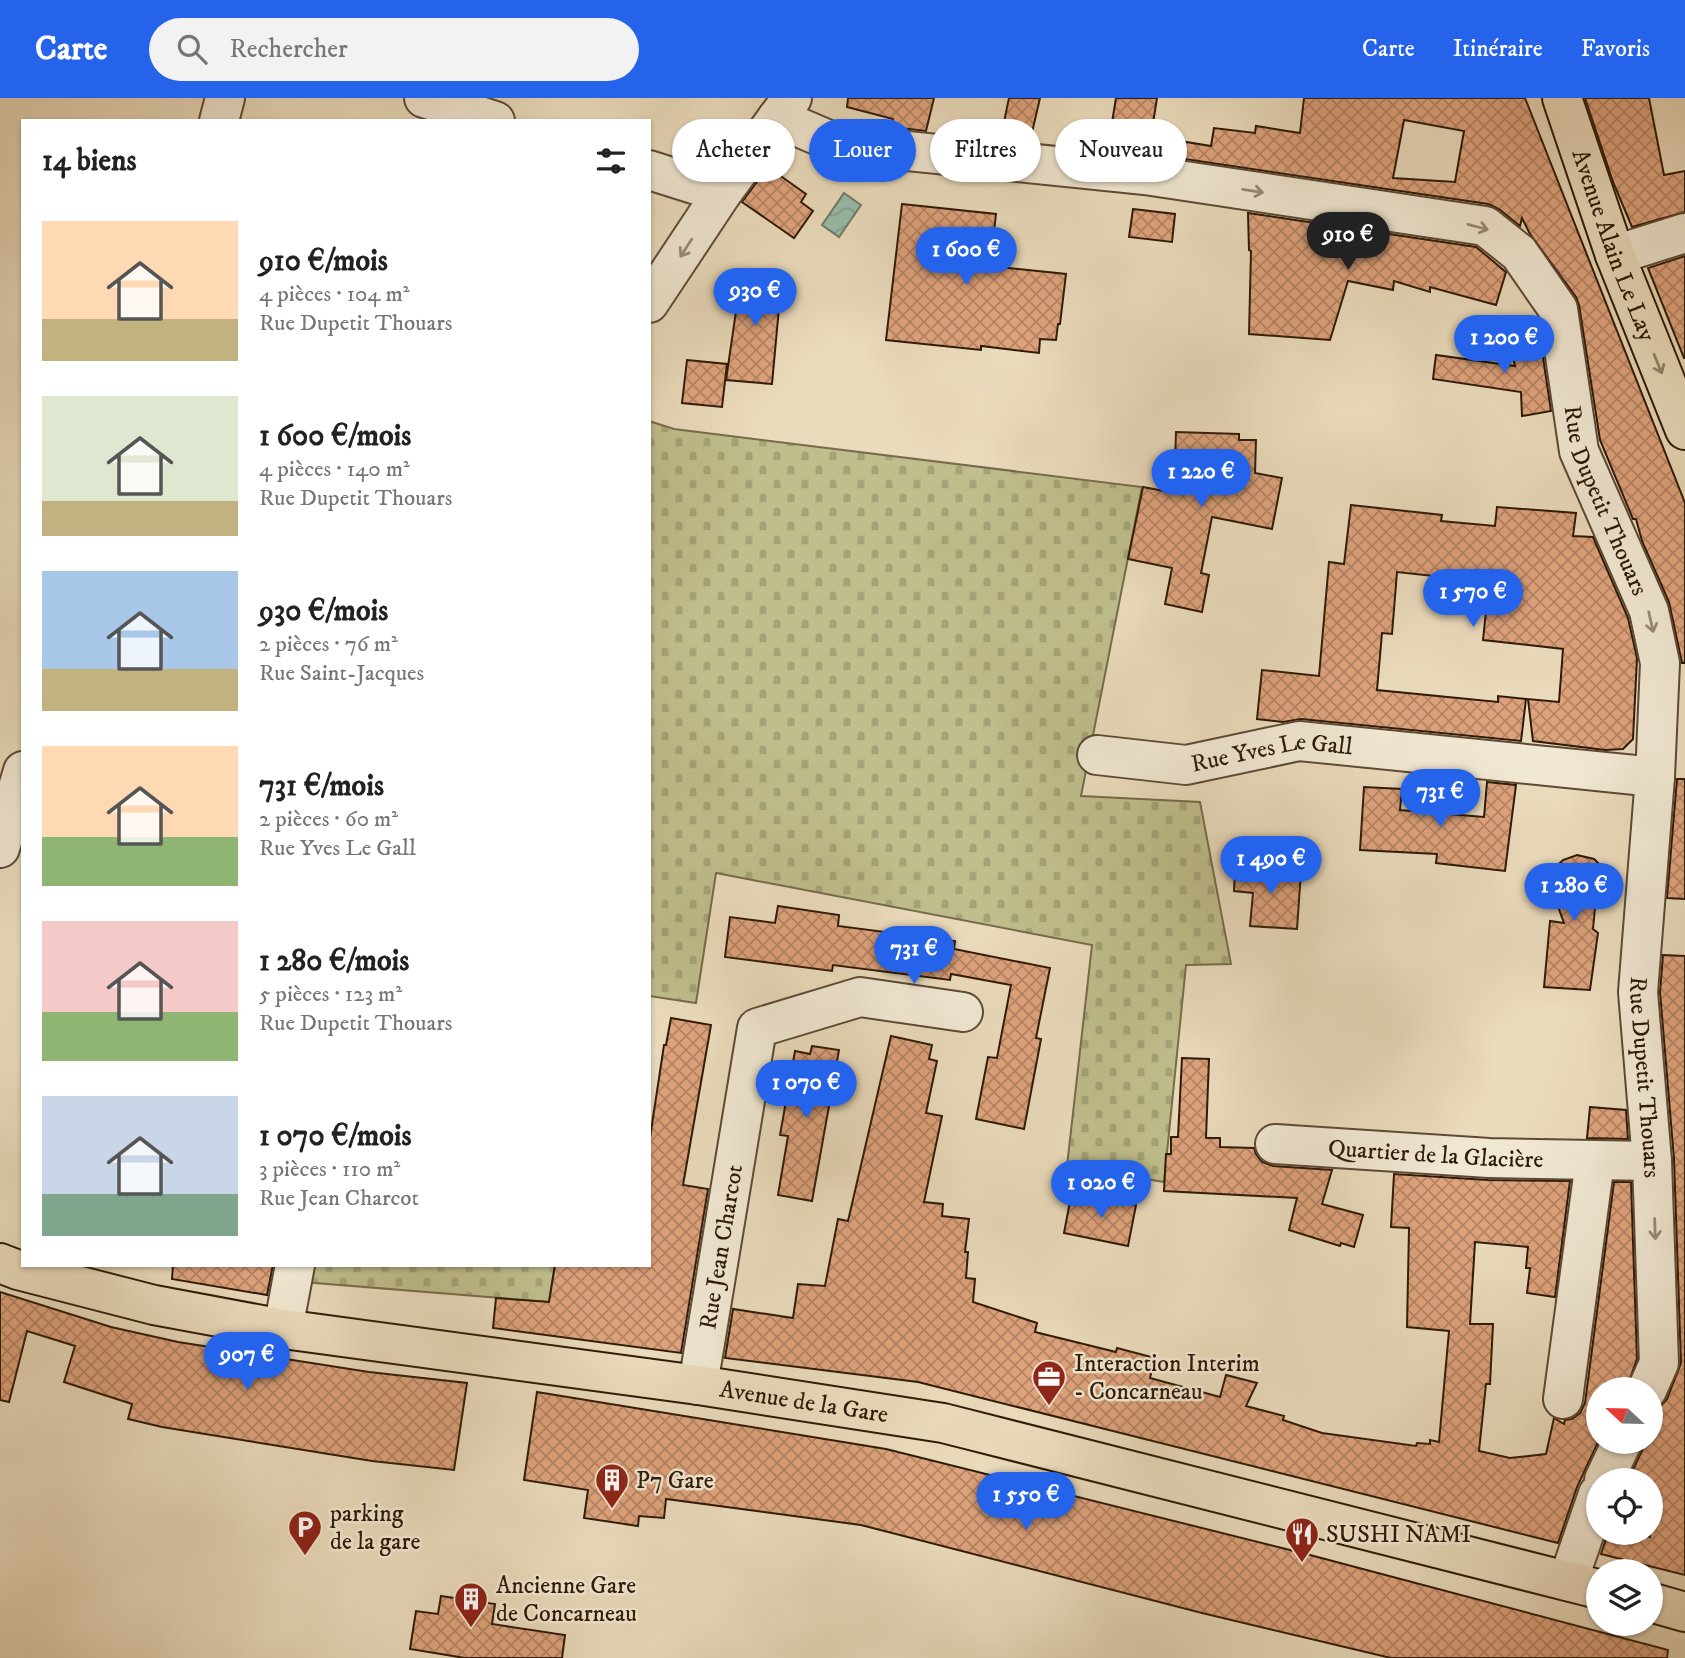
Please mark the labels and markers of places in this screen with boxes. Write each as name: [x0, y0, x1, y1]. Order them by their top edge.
pin: 910 €: [1299, 212, 1397, 272]
pin: 1 600 €: [901, 228, 1031, 287]
pin: 930 €: [706, 268, 804, 328]
pin: 1 200 €: [1439, 316, 1569, 375]
pin: 1 220 €: [1136, 450, 1266, 509]
pin: 1 570 €: [1408, 570, 1538, 629]
pin: 731 €: [1391, 770, 1489, 829]
pin: 1 490 €: [1206, 836, 1336, 896]
pin: 1 280 €: [1509, 864, 1639, 923]
pin: 731 €: [865, 926, 963, 986]
pin: 1 070 €: [741, 1060, 871, 1120]
pin: 1 020 €: [1036, 1160, 1166, 1220]
pin: 907 €: [198, 1332, 296, 1392]
place label: Interaction Interim - Concarneau: [1074, 1349, 1260, 1407]
office icon: Interaction Interim - Concarneau: [1030, 1358, 1068, 1407]
building icon: P7 Gare: [593, 1461, 631, 1510]
place label: P7 Gare: [636, 1466, 714, 1496]
pin: 1 550 €: [961, 1472, 1091, 1532]
place label: parking de la gare: [329, 1499, 420, 1557]
parking icon: parking de la gare: [286, 1508, 324, 1557]
restaurant icon: SUSHI NAMI: [1283, 1515, 1321, 1564]
place label: SUSHI NAMI: [1326, 1520, 1471, 1550]
place label: Ancienne Gare de Concarneau: [496, 1571, 637, 1629]
building icon: Ancienne Gare de Concarneau: [452, 1580, 490, 1629]

